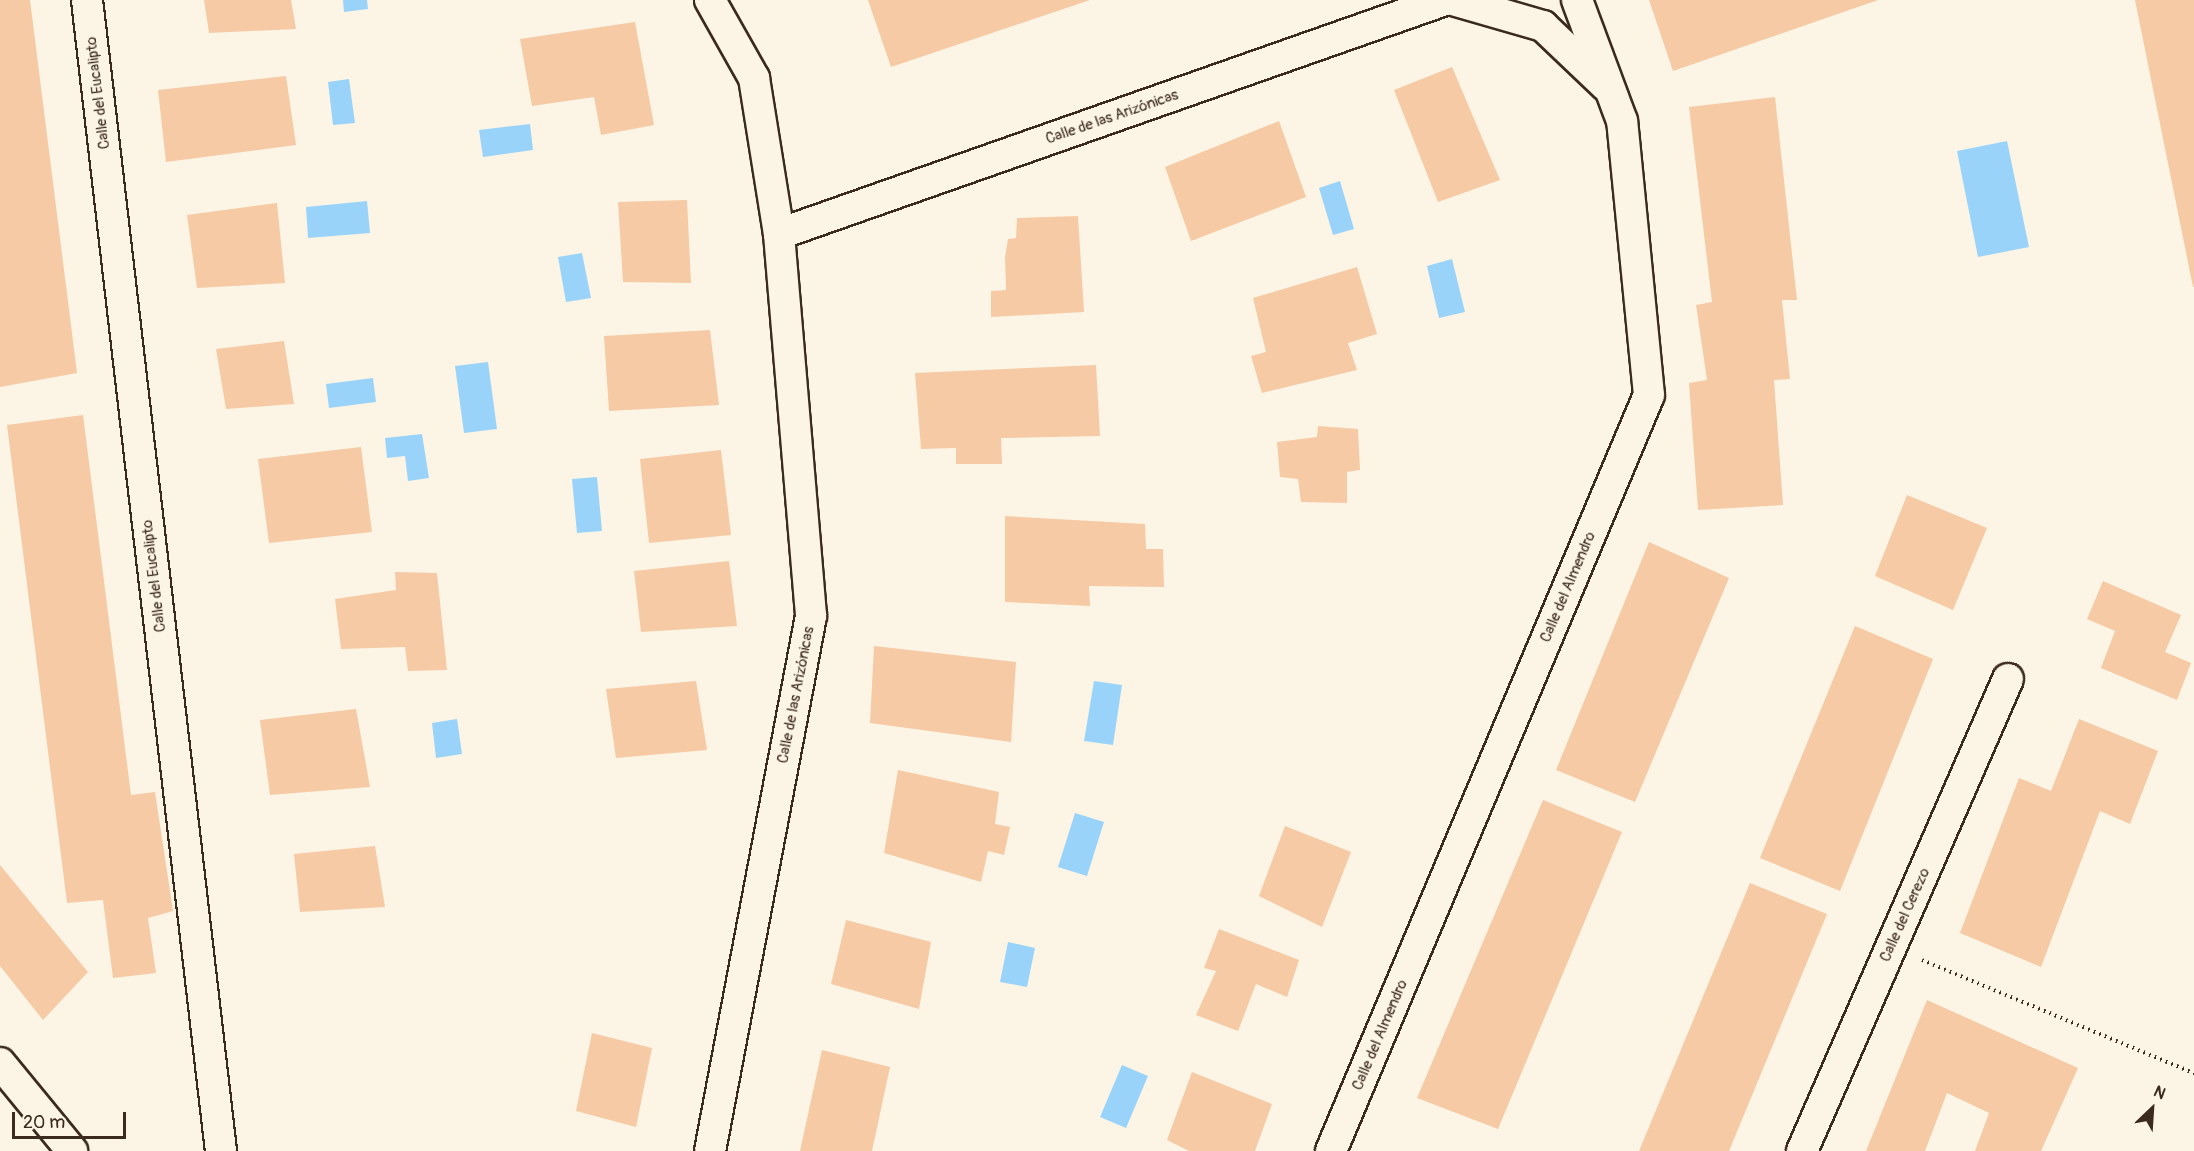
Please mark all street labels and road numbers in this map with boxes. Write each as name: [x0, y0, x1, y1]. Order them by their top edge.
street label: Calle del Eucalipto: [82, 36, 114, 150]
street label: Calle de las Arizónicas: [1043, 86, 1181, 148]
street label: Calle del Eucalipto: [138, 519, 170, 633]
street label: Calle del Almendro: [1537, 529, 1599, 645]
street label: Calle de las Arizónicas: [774, 625, 818, 765]
street label: Calle del Cerezo: [1876, 865, 1934, 965]
street label: Calle del Almendro: [1349, 977, 1411, 1093]

